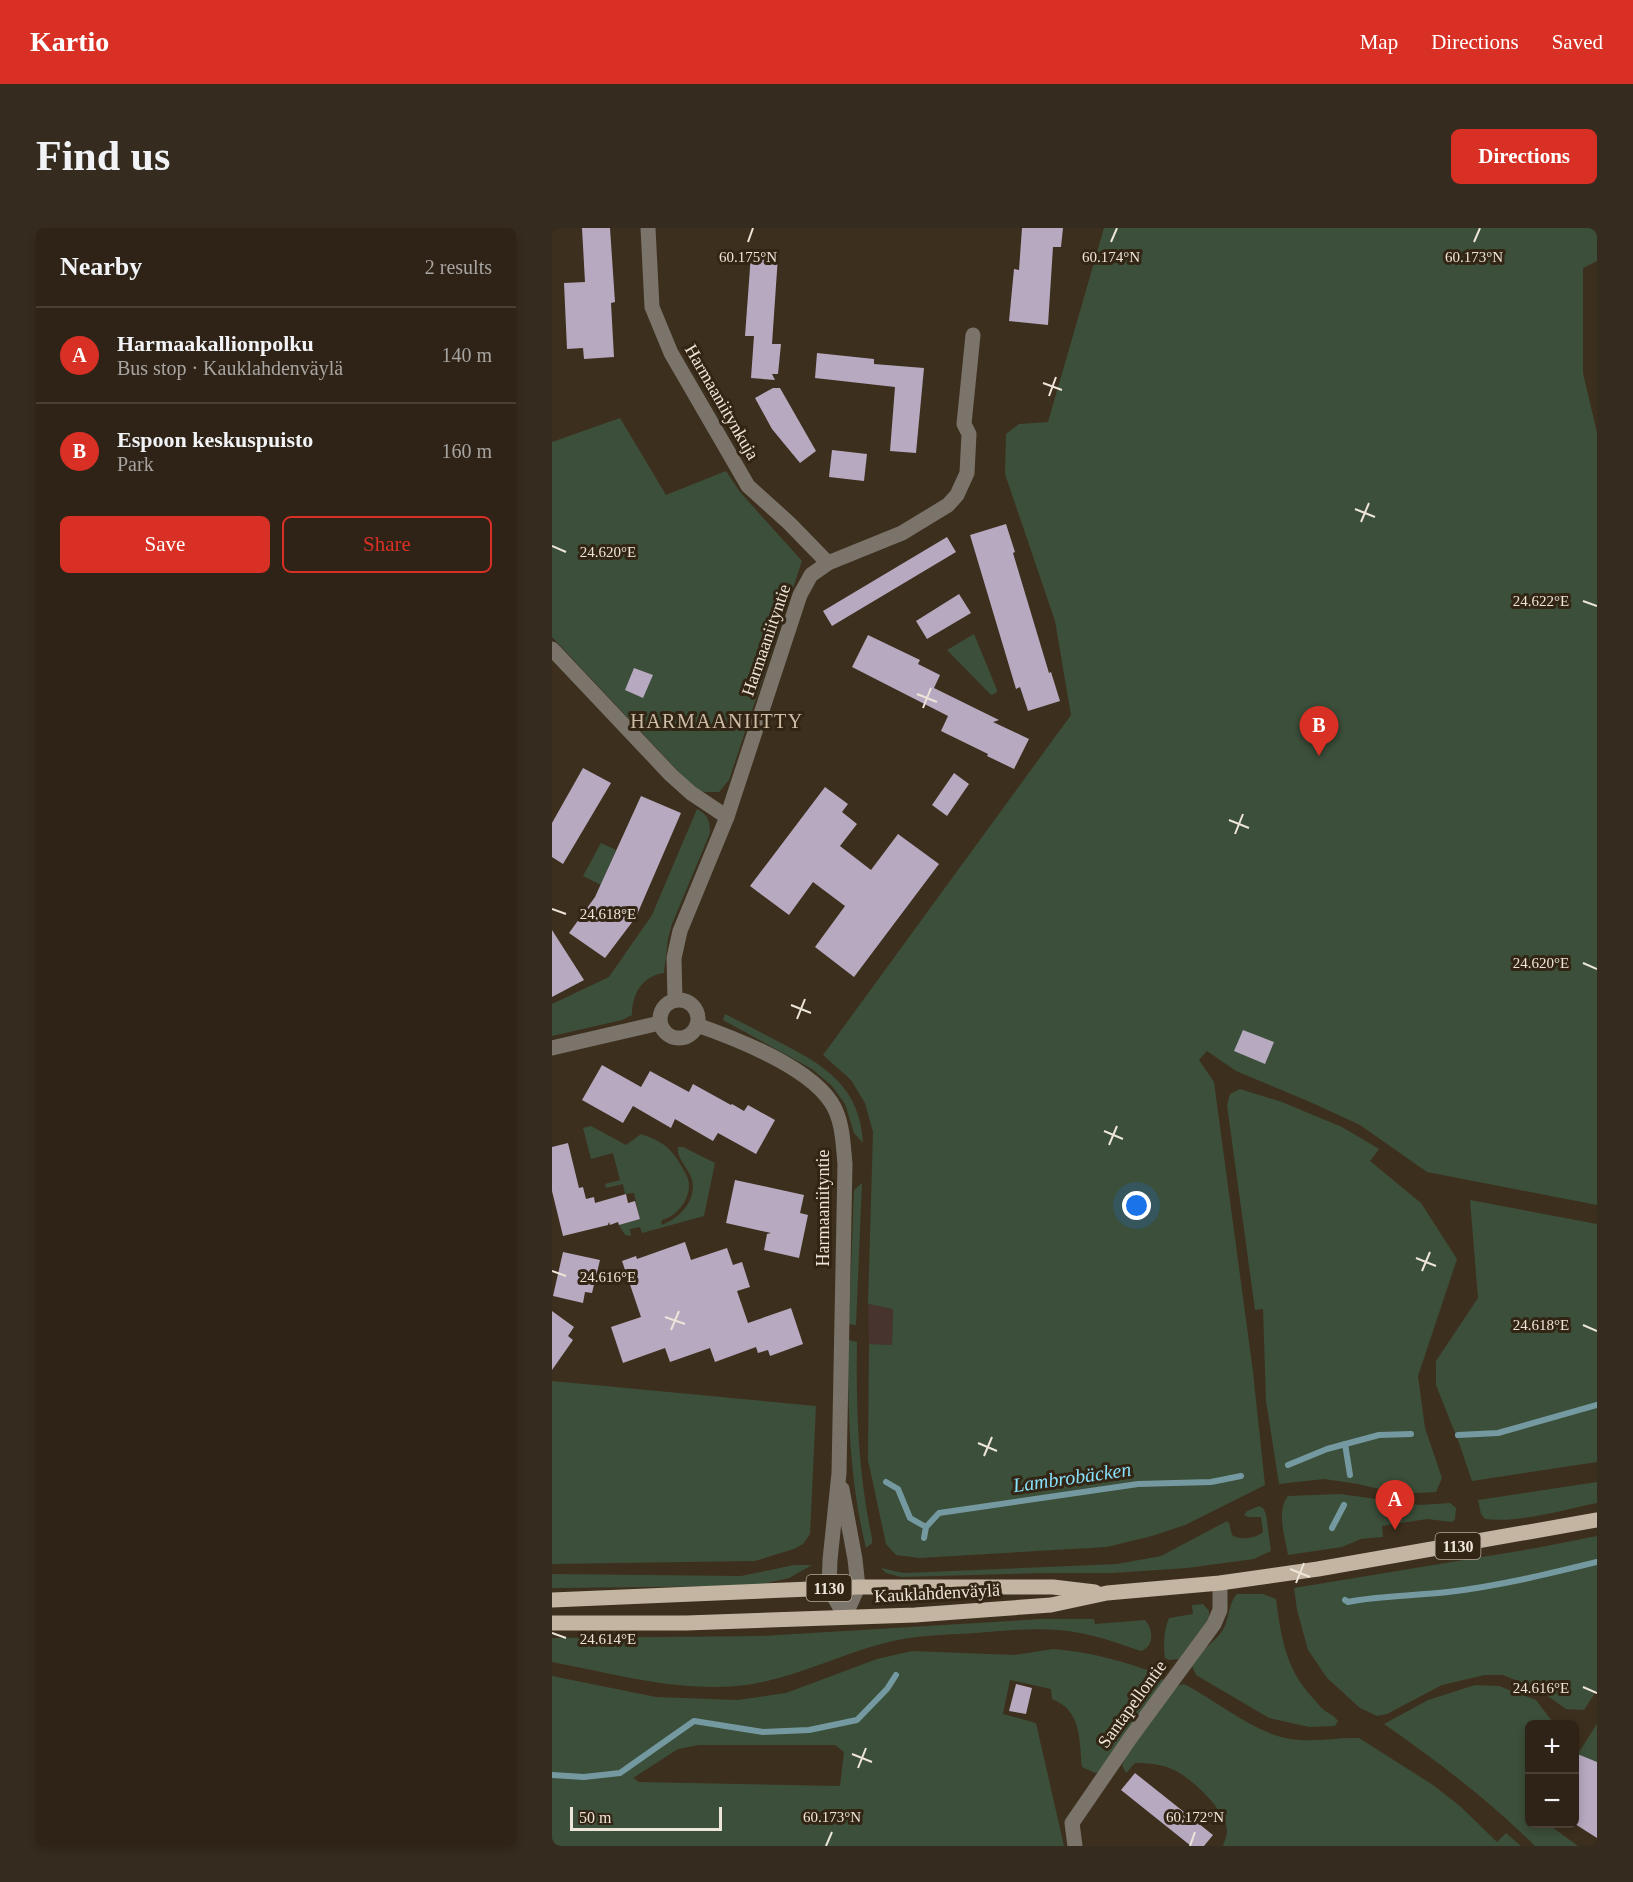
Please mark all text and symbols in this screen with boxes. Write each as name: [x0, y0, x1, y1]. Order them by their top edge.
text: Kartio: [30, 26, 109, 57]
text: Map: [1360, 30, 1398, 54]
text: Directions: [1431, 30, 1519, 54]
text: Saved: [1552, 30, 1603, 54]
button: Directions: [1451, 129, 1597, 184]
text: Find us: [36, 133, 170, 179]
text: 60.175°N: [719, 249, 777, 265]
text: 60.174°N: [1082, 249, 1140, 265]
text: 60.173°N: [1445, 249, 1503, 265]
text: Nearby: [60, 252, 142, 281]
text: 2 results: [425, 256, 492, 278]
text: Harmaakallionpolku: [117, 331, 314, 356]
street label: Harmaaniitynkuja: [681, 341, 763, 463]
text: A: [72, 344, 87, 366]
text: 140 m: [441, 344, 492, 366]
text: Bus stop · Kauklahdenväylä: [117, 357, 343, 379]
text: Espoon keskuspuisto: [117, 427, 313, 452]
text: B: [73, 440, 86, 462]
text: 160 m: [441, 440, 492, 462]
text: Park: [117, 453, 154, 475]
button: Save: [60, 516, 270, 573]
button: Share: [282, 516, 492, 573]
text: 24.620°E: [580, 544, 636, 560]
street label: Harmaaniityntie: [738, 581, 794, 699]
text: 24.622°E: [1513, 593, 1569, 609]
pin: B: [1300, 706, 1338, 756]
district label: HARMAANIITTY: [630, 710, 804, 732]
text: 24.618°E: [580, 906, 636, 922]
text: 24.620°E: [1513, 955, 1569, 971]
street label: Harmaaniityntie: [813, 1150, 833, 1266]
your location: [1122, 1191, 1151, 1220]
text: 24.616°E: [580, 1269, 636, 1285]
text: 24.618°E: [1513, 1317, 1569, 1333]
water label: Lambrobäcken: [1010, 1458, 1133, 1496]
pin: A: [1376, 1480, 1414, 1530]
road number: 1130: [1436, 1533, 1480, 1559]
road number: 1130: [806, 1575, 852, 1601]
street label: Kauklahdenväylä: [874, 1580, 1000, 1606]
text: 24.614°E: [580, 1631, 636, 1647]
street label: Santapellontie: [1094, 1656, 1170, 1752]
text: 24.616°E: [1513, 1680, 1569, 1696]
map controls: [1525, 1720, 1579, 1828]
button: +: [1525, 1720, 1579, 1774]
button: −: [1525, 1774, 1579, 1828]
scale bar: [570, 1804, 722, 1832]
text: 50 m: [579, 1809, 611, 1826]
text: 60.173°N: [803, 1809, 861, 1825]
text: 60.172°N: [1166, 1809, 1224, 1825]

